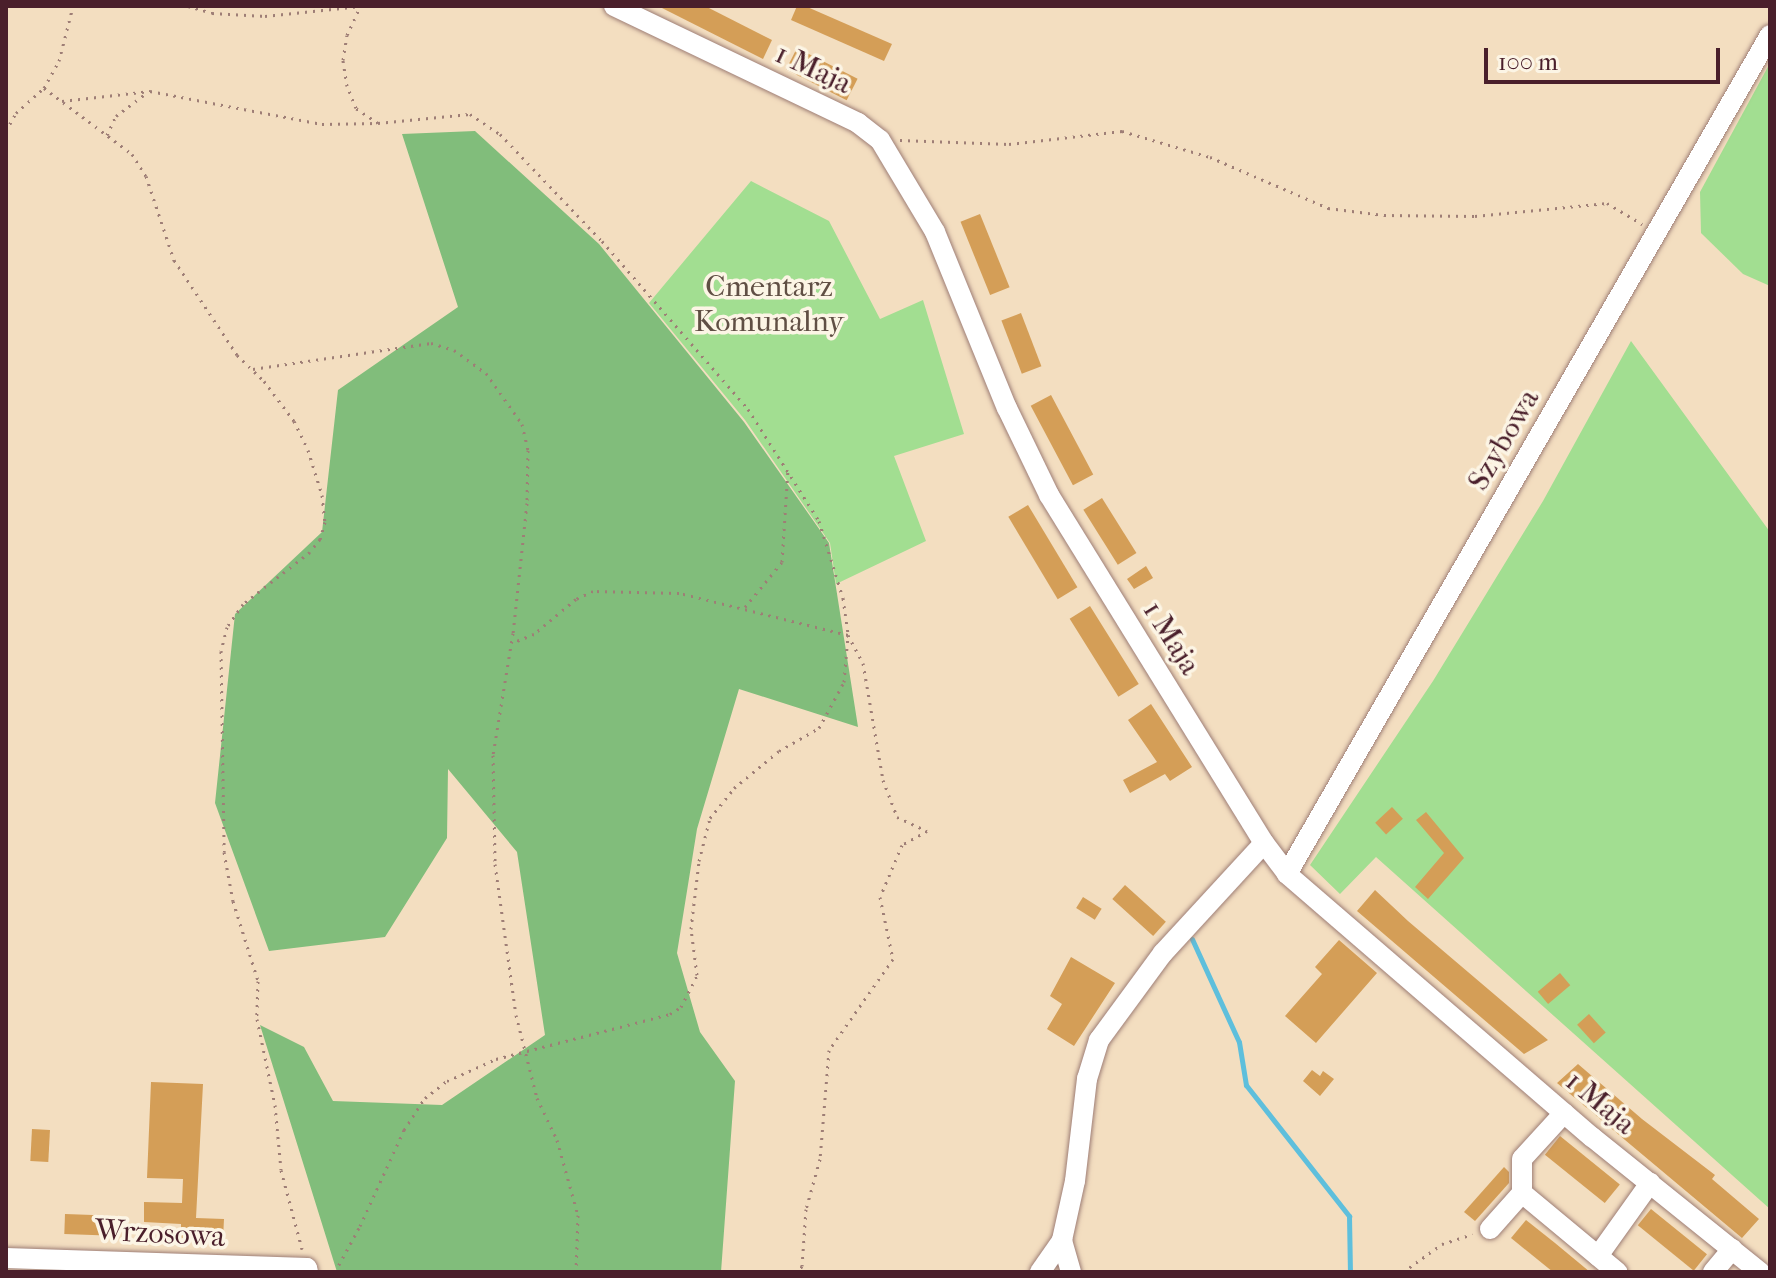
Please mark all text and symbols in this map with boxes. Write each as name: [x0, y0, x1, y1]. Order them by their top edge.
scale bar: [1488, 32, 1724, 82]
street label: 1 Maja: [769, 36, 857, 102]
text: 100 m: [1498, 48, 1558, 76]
park label: Cmentarz Komunalny: [694, 269, 844, 340]
street label: Szybowa: [1461, 383, 1547, 497]
street label: 1 Maja: [1135, 595, 1207, 681]
street label: 1 Maja: [1558, 1063, 1642, 1143]
street label: Wrzosowa: [94, 1213, 226, 1255]

